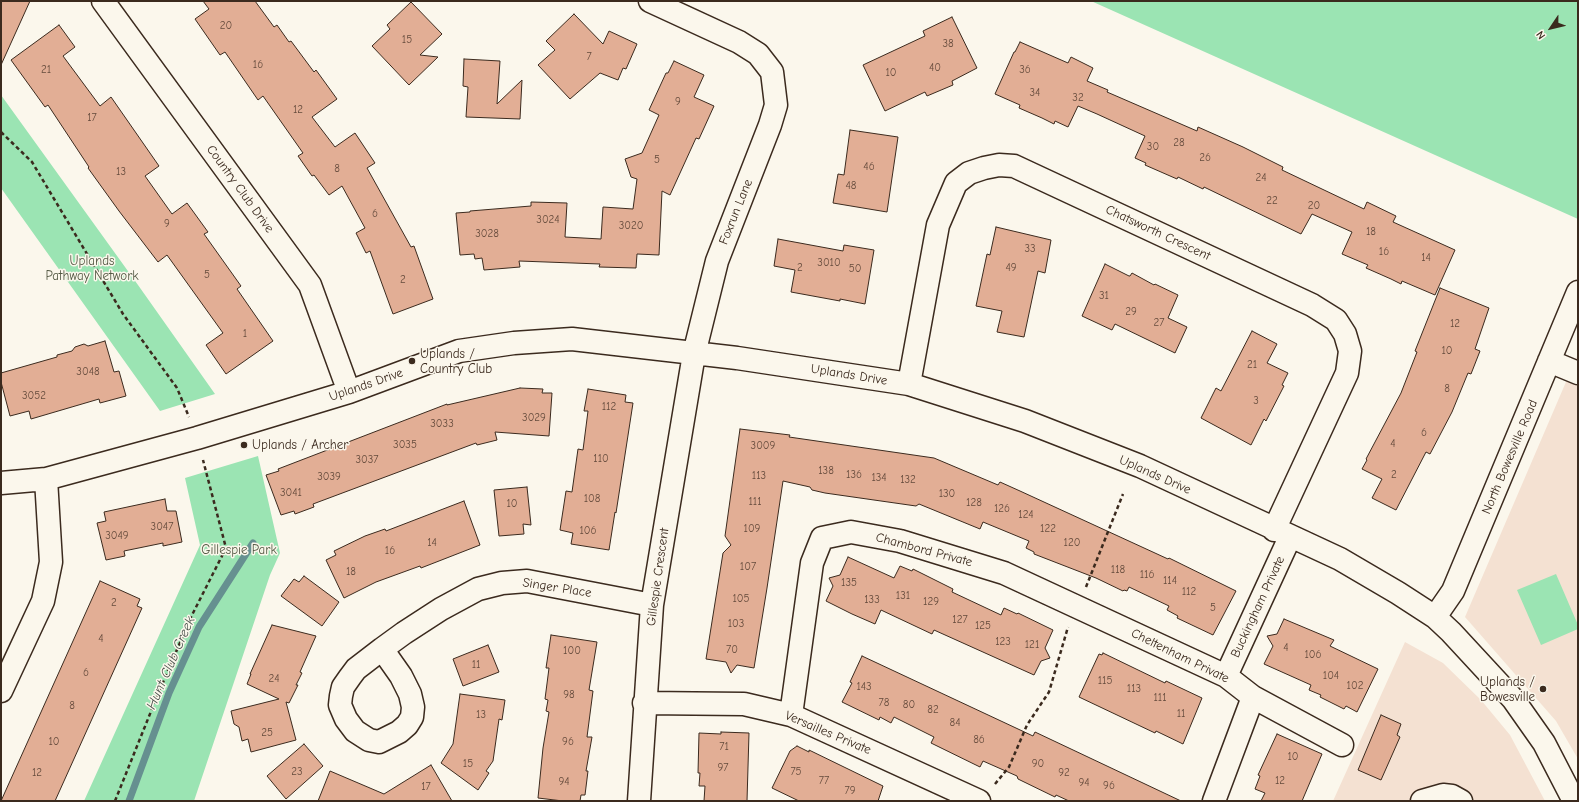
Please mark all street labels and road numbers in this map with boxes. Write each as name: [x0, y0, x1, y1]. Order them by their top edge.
street label: Country Club Drive: [203, 142, 277, 236]
street label: Foxrun Lane: [716, 177, 756, 247]
street label: Chatsworth Crescent: [1103, 202, 1213, 264]
street label: Uplands Drive: [810, 361, 888, 389]
street label: Uplands Drive: [327, 365, 405, 405]
street label: North Bowesville Road: [1479, 397, 1541, 517]
street label: Uplands Drive: [1117, 452, 1193, 498]
street label: Gillespie Crescent: [643, 527, 673, 627]
street label: Chambord Private: [874, 530, 974, 570]
street label: Buckingham Private: [1228, 554, 1288, 660]
street label: Singer Place: [521, 575, 593, 601]
street label: Cheltenham Private: [1128, 625, 1232, 687]
street label: Versailles Private: [783, 708, 873, 758]

